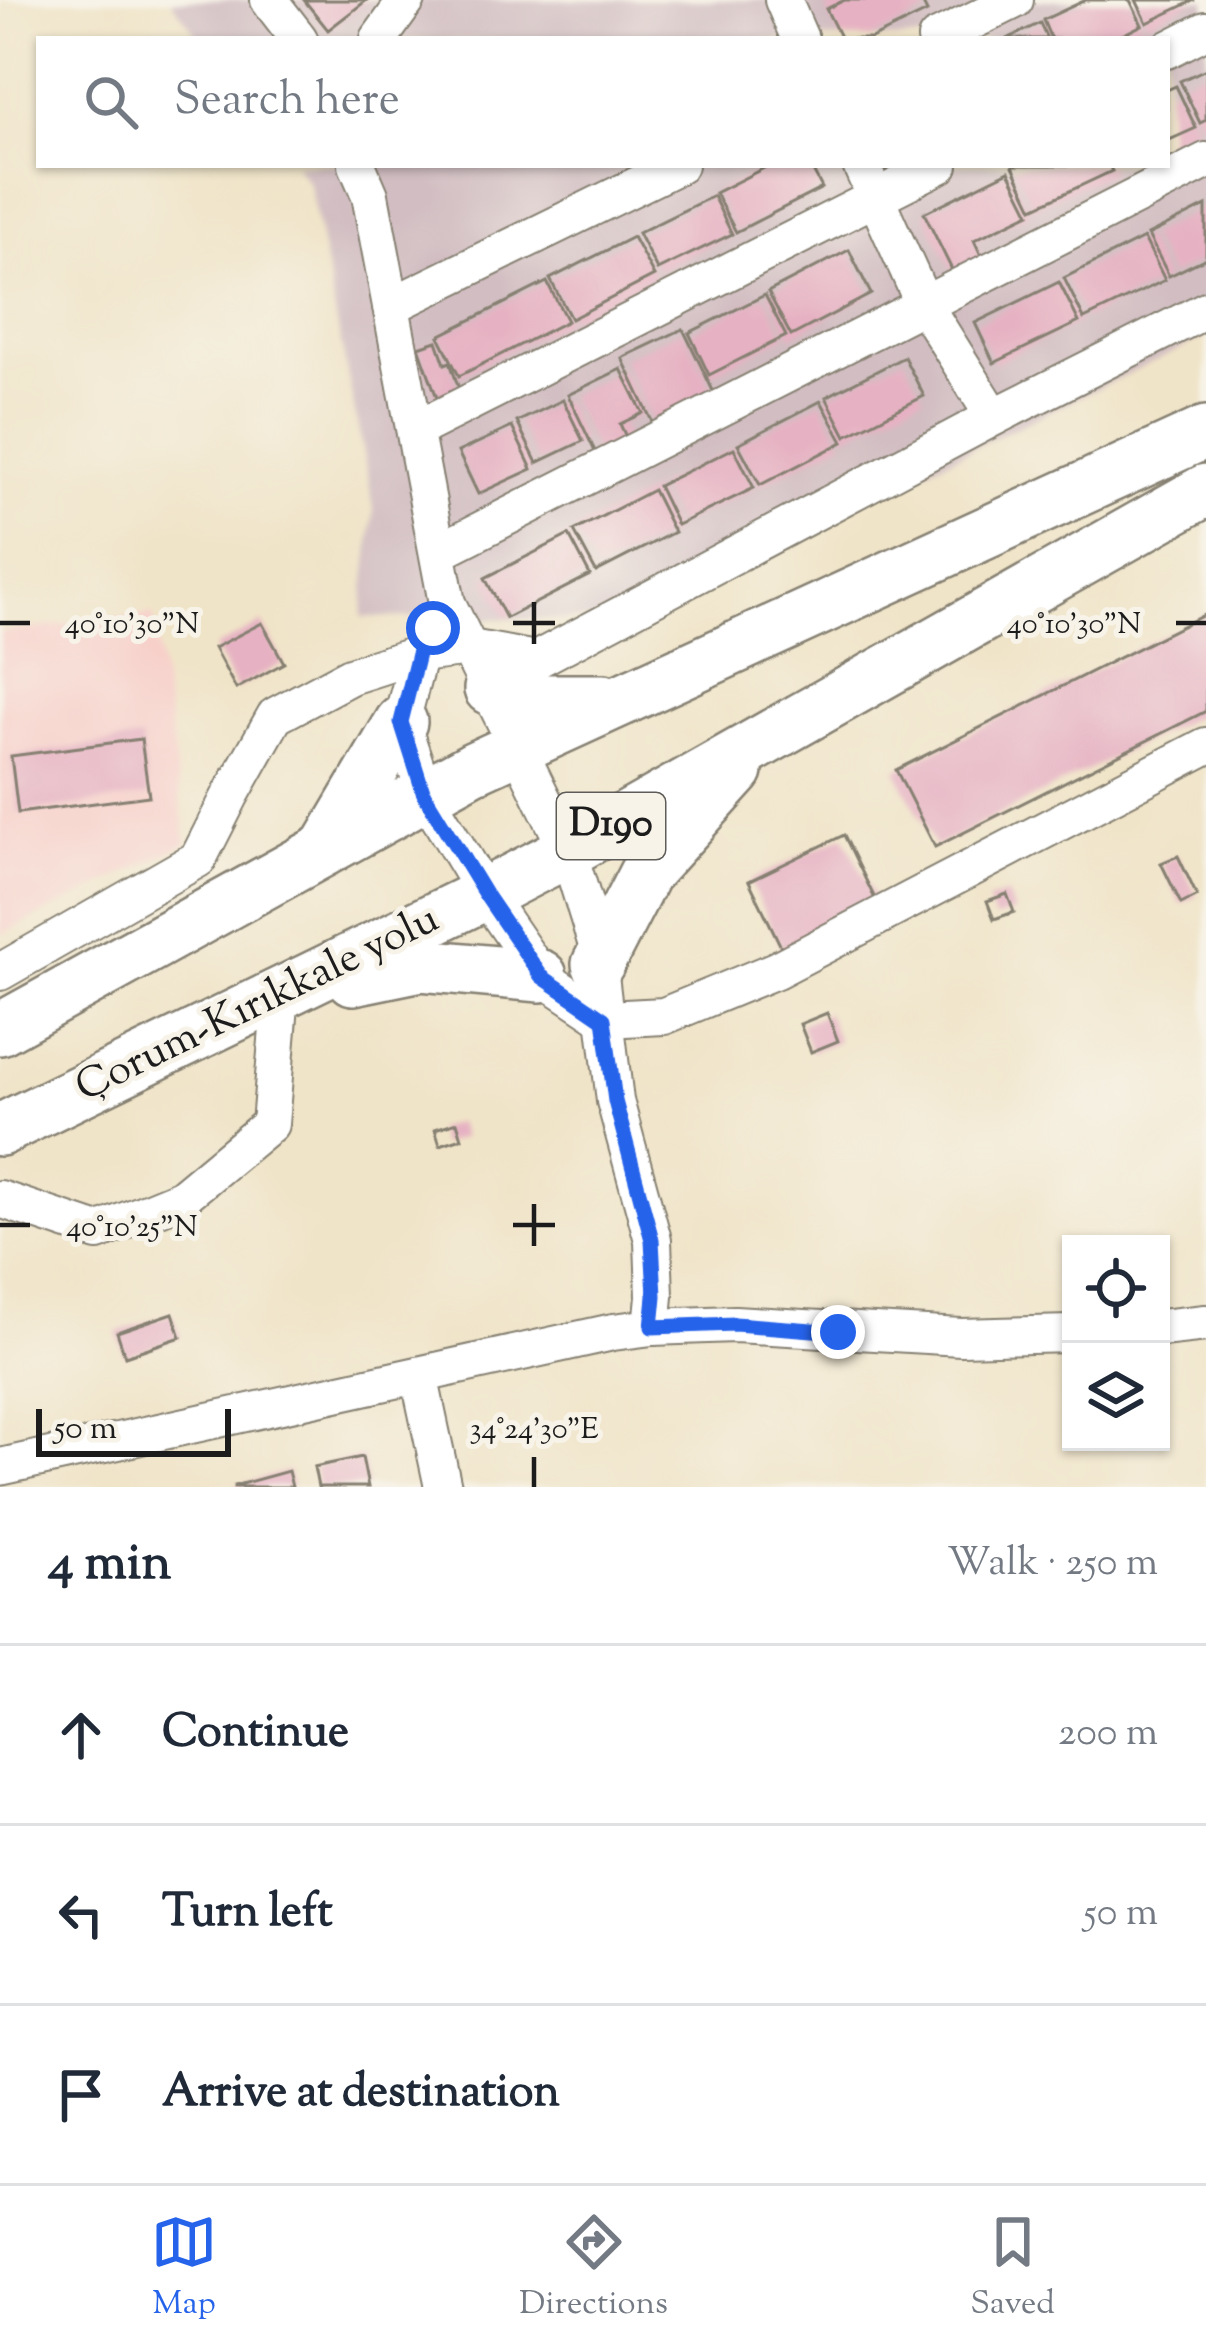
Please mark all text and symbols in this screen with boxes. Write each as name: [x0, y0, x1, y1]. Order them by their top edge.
search box: [36, 36, 1170, 168]
icon: search: [78, 69, 144, 135]
text: Search here: [174, 70, 400, 135]
route start: [406, 601, 460, 655]
text: 40°10'30"N: [65, 604, 199, 647]
text: 40°10'30"N: [1007, 604, 1141, 647]
road number: D190: [557, 793, 665, 859]
street label: Çorum-Kırıkkale yolu: [66, 891, 450, 1119]
text: 40°10'25"N: [66, 1207, 198, 1250]
map controls: [1062, 1235, 1170, 1451]
button: locate: [1062, 1235, 1170, 1343]
route end: [811, 1305, 865, 1359]
button: layers: [1062, 1343, 1170, 1451]
scale bar: [36, 1403, 231, 1456]
text: 50 m: [54, 1406, 117, 1454]
text: 34°24'30"E: [469, 1409, 599, 1452]
text: 4 min: [48, 1529, 171, 1602]
text: Walk · 250 m: [947, 1537, 1158, 1593]
icon: ahead: [48, 1702, 114, 1768]
text: Continue: [162, 1702, 349, 1767]
text: 200 m: [1058, 1707, 1158, 1763]
icon: left: [48, 1882, 114, 1948]
text: Turn left: [162, 1882, 333, 1947]
text: 50 m: [1083, 1887, 1158, 1943]
icon: arrive: [48, 2062, 114, 2128]
text: Arrive at destination: [162, 2062, 560, 2127]
tab: Map: [151, 2209, 217, 2329]
tab: Directions: [519, 2209, 668, 2329]
tab: Saved: [970, 2209, 1055, 2329]

